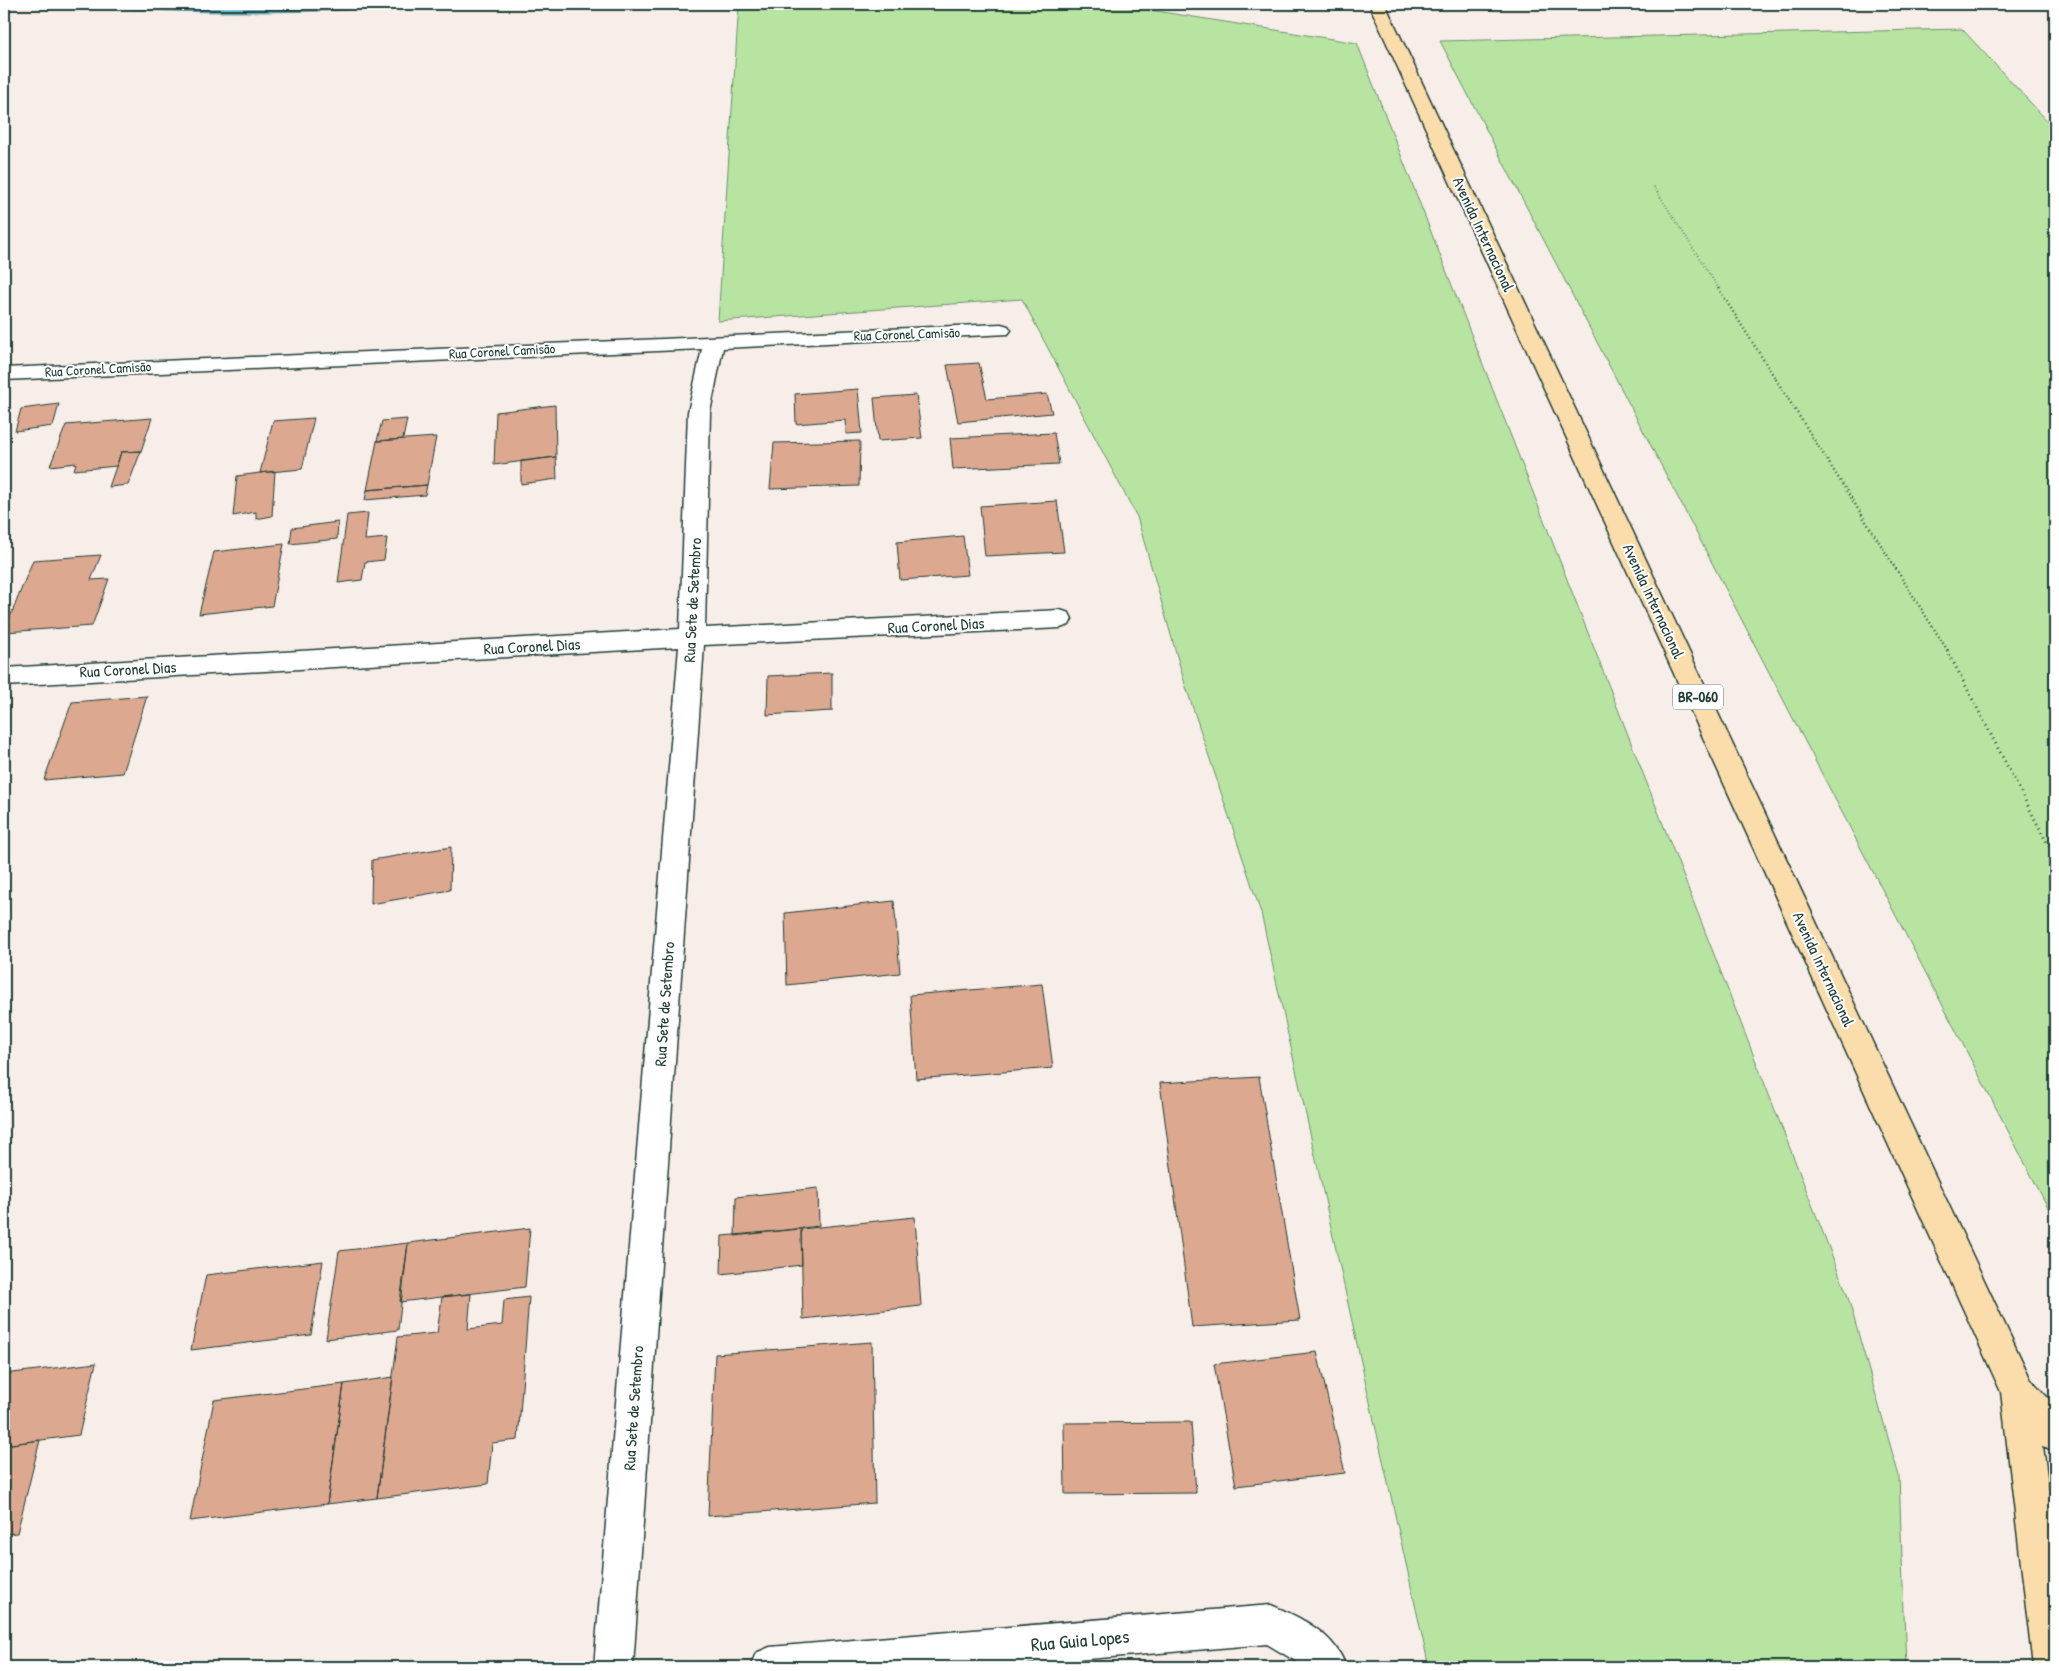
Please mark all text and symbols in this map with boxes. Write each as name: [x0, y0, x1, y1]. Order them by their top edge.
street label: Avenida Internacional: [1448, 173, 1521, 296]
street label: Rua Coronel Camisão: [854, 322, 961, 345]
street label: Rua Coronel Camisão: [448, 338, 556, 363]
street label: Rua Coronel Camisão: [44, 356, 152, 381]
street label: Rua Sete de Setembro: [678, 537, 706, 663]
street label: Avenida Internacional: [1618, 540, 1691, 663]
street label: Rua Coronel Dias: [887, 611, 985, 639]
street label: Rua Coronel Dias: [483, 632, 581, 660]
street label: Rua Coronel Dias: [79, 655, 177, 683]
road number: BR-060: [1673, 684, 1723, 710]
street label: Avenida Internacional: [1788, 908, 1861, 1031]
street label: Rua Sete de Setembro: [649, 940, 679, 1067]
street label: Rua Sete de Setembro: [618, 1344, 648, 1471]
street label: Rua Guia Lopes: [1030, 1623, 1130, 1657]

